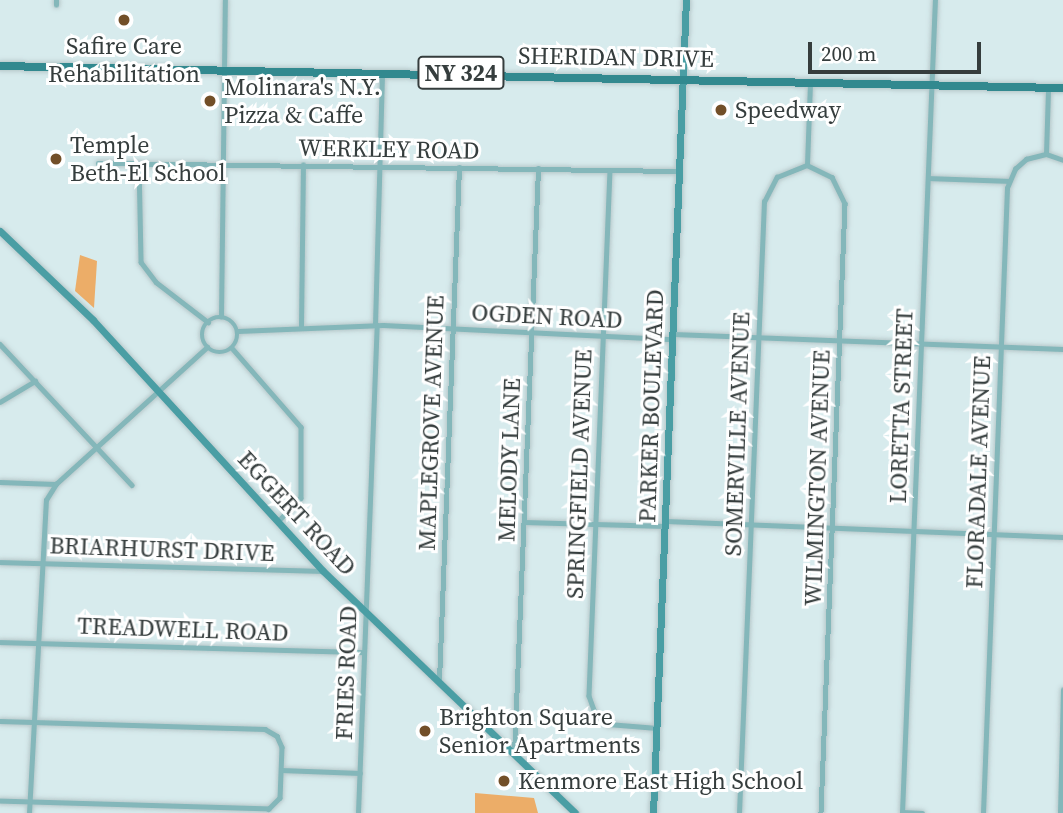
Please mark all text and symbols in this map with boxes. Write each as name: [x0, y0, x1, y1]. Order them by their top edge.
marker: Safire Care Rehabilitation: [116, 12, 132, 28]
scale bar: [811, 28, 984, 72]
place label: Safire Care Rehabilitation: [48, 32, 200, 88]
text: 200 m: [821, 39, 876, 68]
street label: SHERIDAN DRIVE: [518, 41, 714, 73]
road number: NY 324: [417, 54, 505, 92]
place label: Molinara's N.Y. Pizza & Caffe: [224, 73, 381, 129]
marker: Molinara's N.Y. Pizza & Caffe: [202, 93, 218, 109]
place label: Speedway: [735, 96, 841, 124]
marker: Speedway: [713, 102, 729, 118]
place label: Temple Beth-El School: [70, 131, 226, 187]
street label: WERKLEY ROAD: [298, 133, 480, 165]
marker: Temple Beth-El School: [48, 151, 64, 167]
street label: PARKER BOULEVARD: [633, 289, 669, 523]
street label: MAPLEGROVE AVENUE: [412, 295, 450, 551]
street label: OGDEN ROAD: [471, 298, 623, 334]
street label: LORETTA STREET: [883, 308, 919, 504]
street label: SOMERVILLE AVENUE: [718, 311, 756, 557]
street label: SPRINGFIELD AVENUE: [560, 349, 598, 599]
street label: WILMINGTON AVENUE: [798, 349, 836, 607]
street label: FLORADALE AVENUE: [960, 355, 996, 589]
street label: MELODY LANE: [492, 377, 526, 543]
street label: EGGERT ROAD: [232, 444, 362, 582]
street label: BRIARHURST DRIVE: [49, 531, 275, 567]
street label: FRIES ROAD: [329, 605, 363, 741]
street label: TREADWELL ROAD: [77, 611, 289, 647]
place label: Brighton Square Senior Apartments: [439, 703, 640, 759]
marker: Brighton Square Senior Apartments: [417, 723, 433, 739]
place label: Kenmore East High School: [518, 767, 803, 795]
marker: Kenmore East High School: [496, 773, 512, 789]

